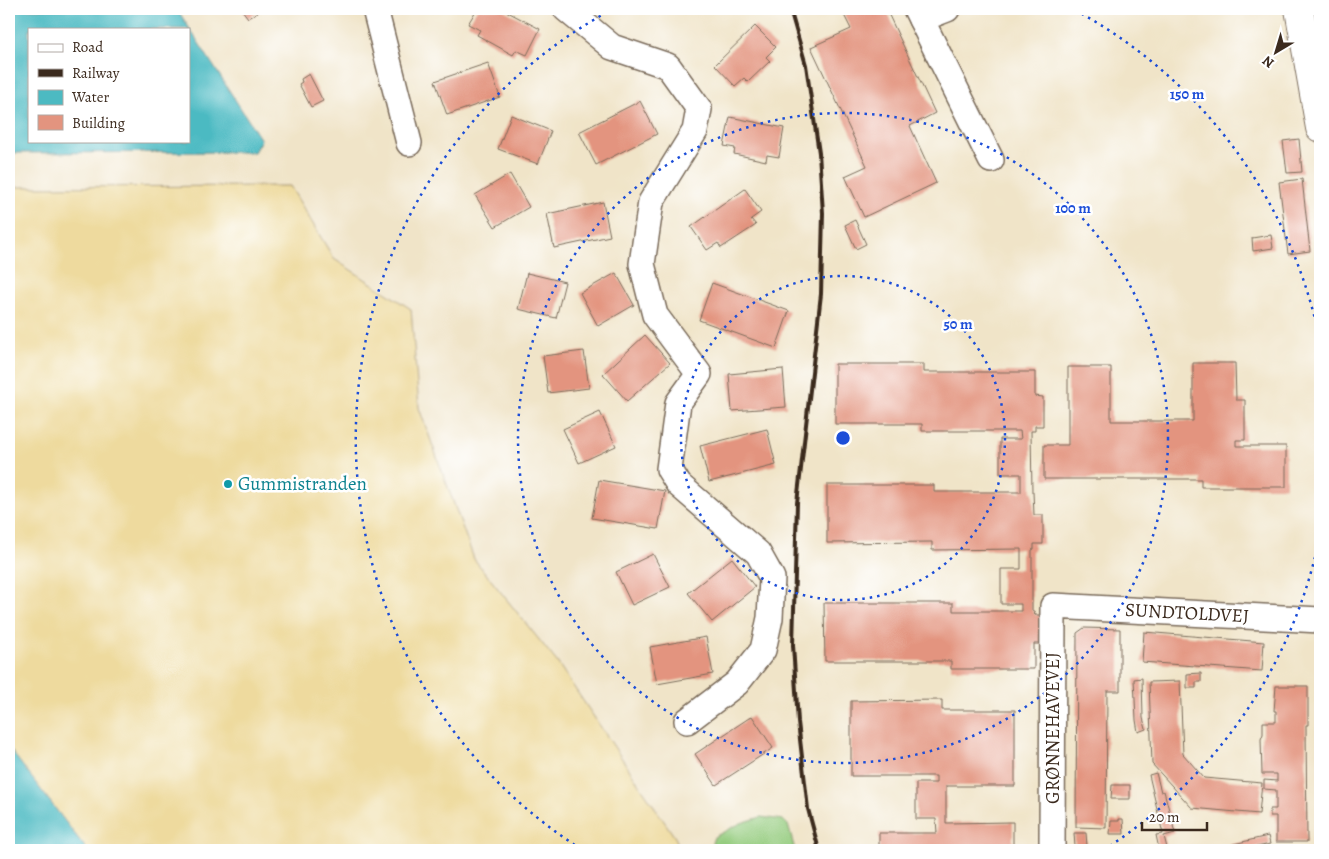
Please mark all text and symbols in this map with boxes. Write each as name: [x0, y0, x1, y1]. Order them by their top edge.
legend: [28, 28, 190, 142]
north arrow: [1252, 28, 1302, 78]
text: Road: [72, 37, 104, 57]
text: N: [1258, 51, 1278, 72]
text: Railway: [72, 63, 120, 83]
text: 150 m: [1170, 84, 1205, 104]
text: Water: [71, 87, 109, 107]
text: Building: [72, 113, 125, 133]
text: 100 m: [1055, 198, 1091, 218]
text: 50 m: [943, 314, 973, 334]
centre of rings: [834, 429, 852, 447]
place label: Gummistranden: [238, 471, 367, 497]
marker: Gummistranden: [222, 478, 234, 490]
street label: SUNDTOLDVEJ: [1124, 597, 1250, 629]
street label: GRØNNEHAVEVEJ: [1040, 652, 1066, 804]
scale bar: [1142, 799, 1206, 831]
text: 20 m: [1149, 807, 1180, 827]

